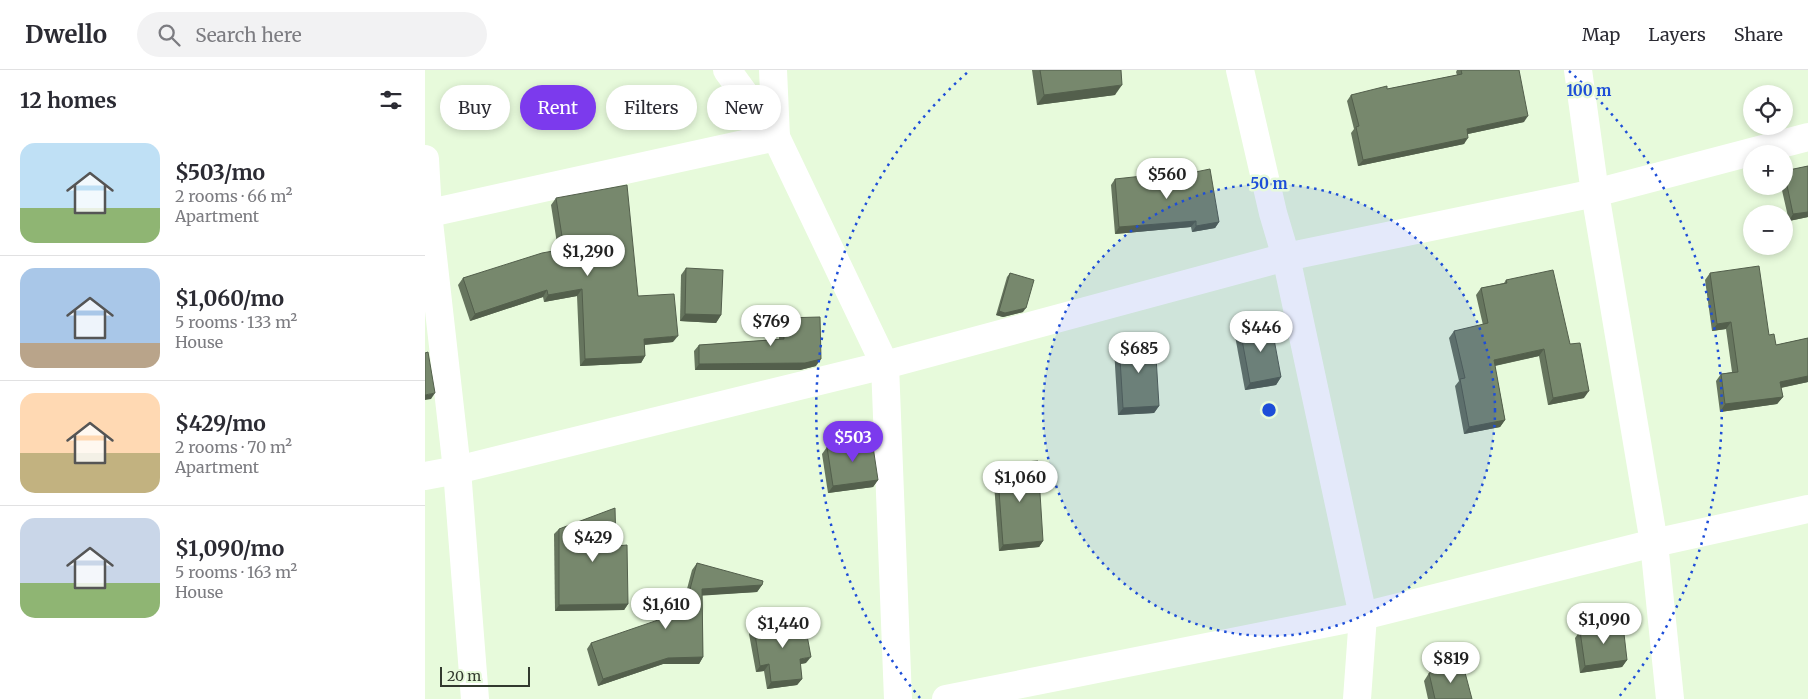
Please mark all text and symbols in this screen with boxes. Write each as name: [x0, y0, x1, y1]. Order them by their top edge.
search box: [137, 12, 487, 57]
text: Dwello: [25, 19, 107, 50]
icon: search: [155, 21, 183, 49]
text: Search here: [195, 23, 302, 47]
text: Map: [1582, 23, 1620, 46]
text: Layers: [1648, 23, 1706, 46]
text: Share: [1734, 23, 1783, 46]
text: 100 m: [1567, 81, 1611, 100]
chip: Buy: [440, 85, 510, 130]
chip: Rent: [520, 85, 596, 130]
chip: Filters: [606, 85, 697, 130]
chip: New: [707, 85, 781, 130]
map controls: [1743, 85, 1793, 255]
button: locate: [1743, 85, 1793, 135]
icon: filters: [377, 86, 405, 114]
text: 12 homes: [20, 87, 117, 114]
button: +: [1743, 145, 1793, 195]
pin: $560: [1137, 158, 1197, 200]
text: $503/mo: [175, 159, 265, 186]
icon: home: [60, 163, 120, 223]
text: $560: [1147, 164, 1187, 184]
text: 50 m: [1250, 174, 1288, 193]
text: 2 rooms · 66 m²: [175, 186, 292, 206]
button: −: [1743, 205, 1793, 255]
text: Apartment: [175, 206, 259, 226]
pin: $1,290: [547, 234, 629, 277]
text: $1,290: [562, 241, 614, 261]
text: $1,060/mo: [175, 285, 284, 312]
icon: home: [60, 288, 120, 348]
pin: $769: [741, 304, 801, 347]
pin: $446: [1231, 310, 1291, 353]
text: $769: [752, 311, 790, 331]
text: 5 rooms · 133 m²: [175, 312, 297, 332]
text: $446: [1241, 317, 1281, 337]
text: House: [175, 332, 223, 352]
pin: $685: [1109, 332, 1169, 374]
text: $685: [1120, 338, 1158, 358]
centre of rings: [1260, 401, 1278, 419]
text: $429/mo: [175, 410, 266, 437]
icon: home: [60, 413, 120, 473]
pin: $503: [823, 420, 883, 463]
text: $503: [834, 427, 872, 447]
text: 2 rooms · 70 m²: [175, 437, 292, 457]
text: Apartment: [175, 457, 259, 477]
pin: $1,060: [979, 460, 1061, 503]
text: $1,060: [994, 467, 1046, 487]
pin: $429: [563, 520, 623, 563]
text: $429: [574, 527, 613, 547]
text: $1,090/mo: [175, 535, 284, 562]
icon: home: [60, 538, 120, 598]
text: 5 rooms · 163 m²: [175, 562, 297, 582]
text: House: [175, 582, 223, 602]
pin: $1,610: [625, 588, 707, 630]
text: $1,610: [642, 594, 690, 614]
pin: $1,090: [1563, 602, 1645, 645]
pin: $1,440: [742, 606, 824, 649]
text: $1,090: [1578, 609, 1630, 629]
text: $1,440: [757, 613, 809, 633]
pin: $819: [1421, 642, 1481, 684]
text: $819: [1433, 648, 1469, 668]
scale bar: [440, 664, 530, 687]
text: 20 m: [447, 667, 481, 685]

